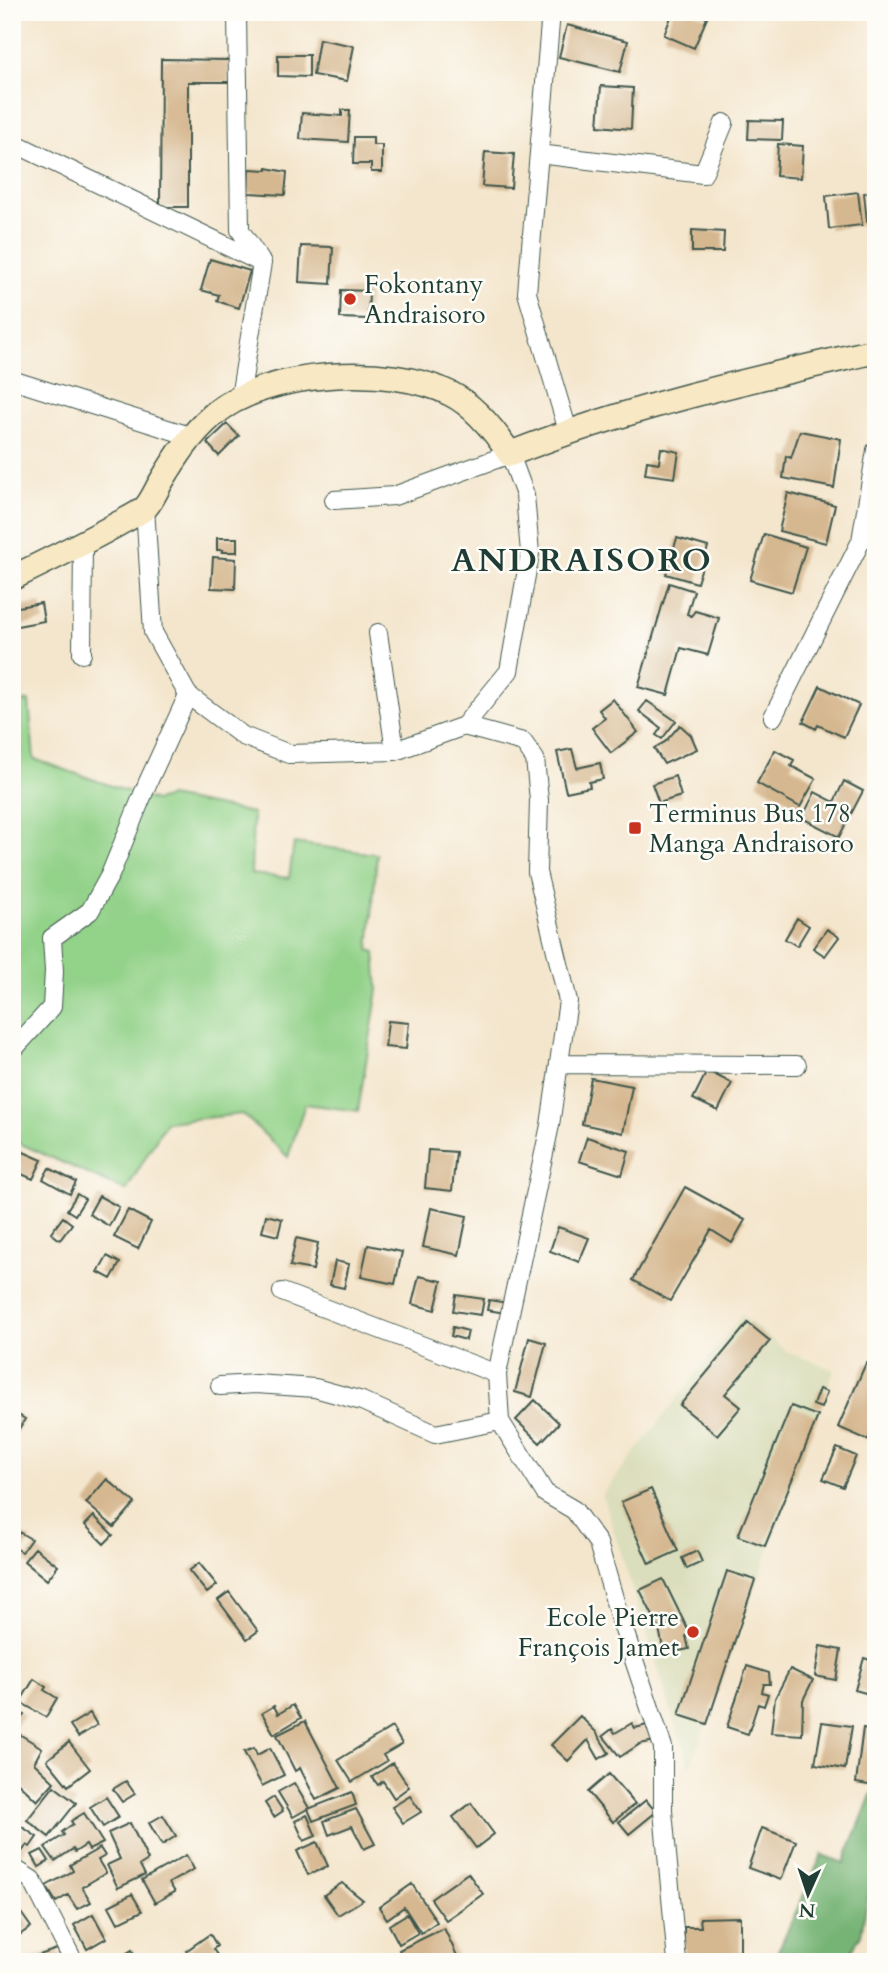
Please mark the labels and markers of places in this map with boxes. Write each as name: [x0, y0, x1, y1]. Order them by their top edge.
place label: Fokontany Andraisoro: [364, 267, 485, 332]
marker: Fokontany Andraisoro: [342, 291, 358, 307]
place label: Terminus Bus 178 Manga Andraisoro: [649, 796, 854, 861]
marker: Terminus Bus 178 Manga Andraisoro: [627, 820, 643, 836]
place label: Ecole Pierre François Jamet: [518, 1600, 679, 1665]
marker: Ecole Pierre François Jamet: [685, 1624, 701, 1640]

